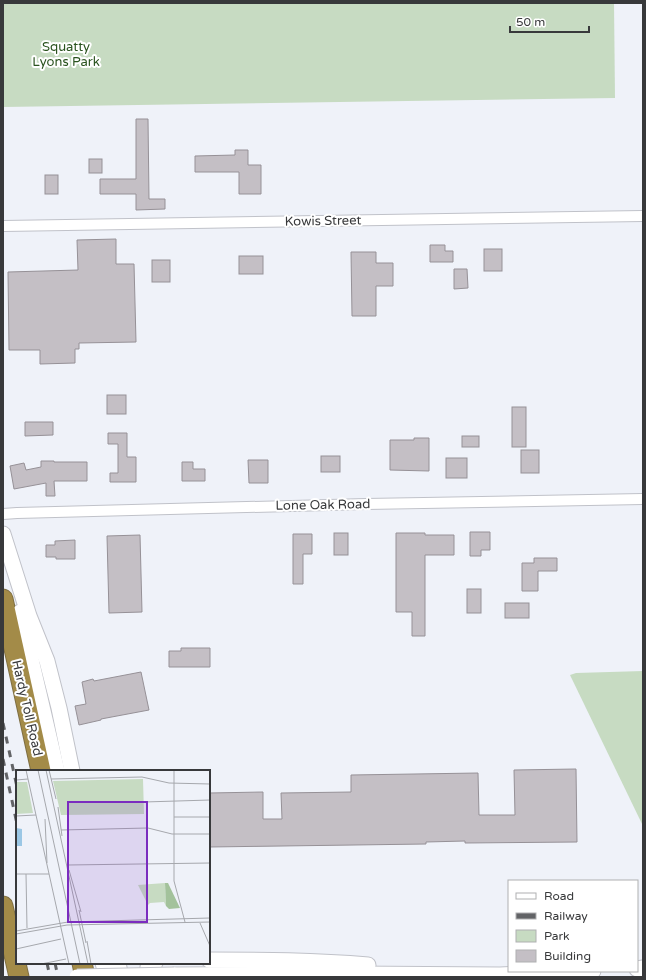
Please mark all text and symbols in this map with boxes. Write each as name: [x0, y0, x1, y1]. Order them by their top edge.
scale bar: [510, 8, 589, 34]
text: 50 m: [516, 15, 545, 29]
park label: Squatty Lyons Park: [32, 39, 100, 70]
street label: Kowis Street: [284, 212, 362, 230]
street label: Lone Oak Road: [275, 496, 371, 514]
street label: Hardy Toll Road: [8, 658, 46, 758]
inset map: [16, 770, 210, 964]
legend: [508, 880, 638, 972]
text: Road: [544, 889, 574, 903]
text: Railway: [544, 909, 588, 923]
text: Park: [544, 929, 570, 943]
text: Building: [544, 949, 591, 963]

